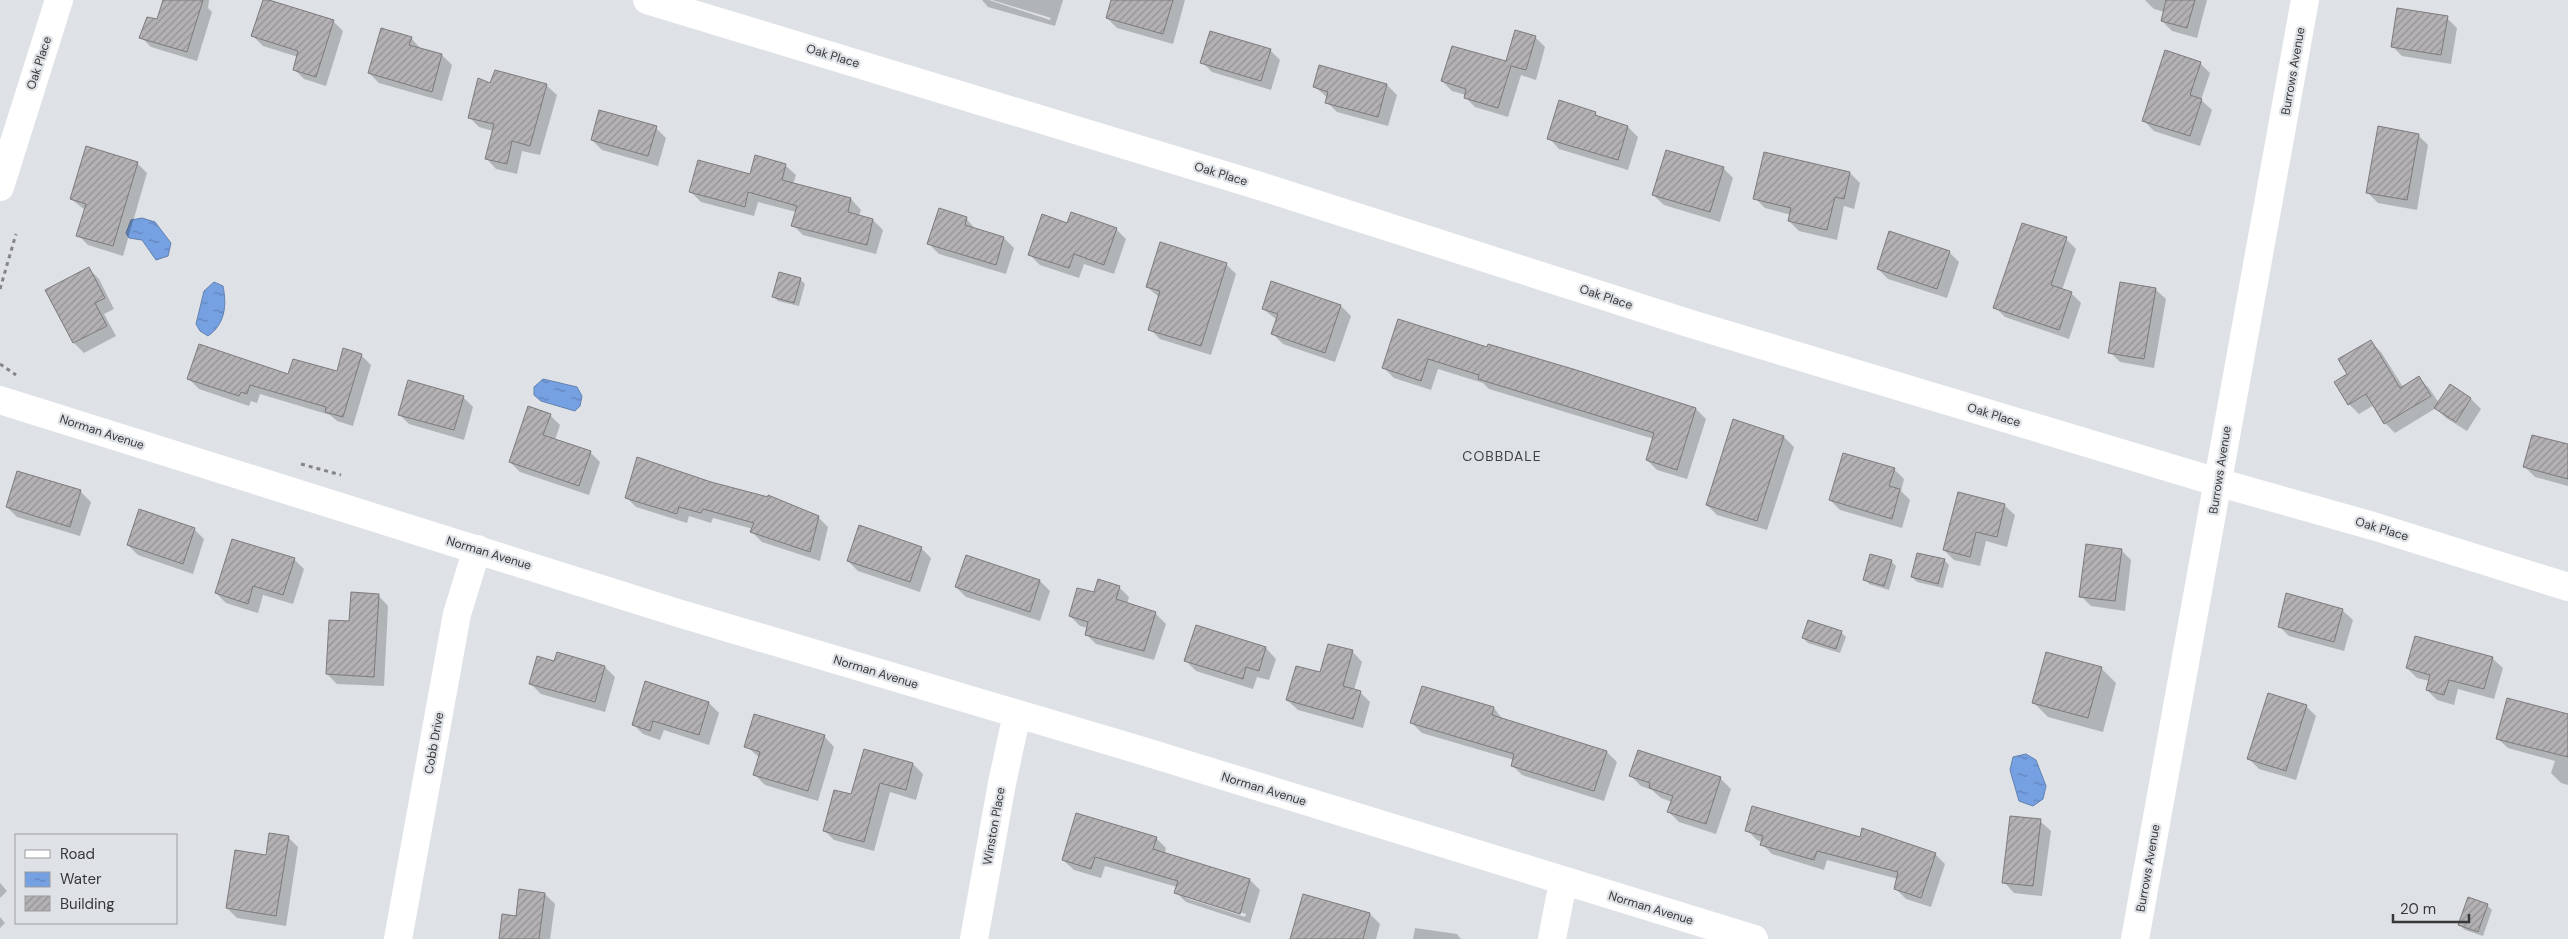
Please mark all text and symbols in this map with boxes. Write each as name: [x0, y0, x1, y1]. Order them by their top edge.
street label: Burrows Avenue: [2277, 26, 2309, 116]
street label: Oak Place: [23, 34, 55, 92]
street label: Oak Place: [804, 40, 862, 72]
street label: Oak Place: [1192, 158, 1250, 190]
street label: Oak Place: [1577, 281, 1635, 313]
street label: Oak Place: [1965, 399, 2023, 431]
street label: Norman Avenue: [58, 411, 146, 453]
street label: Burrows Avenue: [2205, 425, 2235, 515]
district label: COBBDALE: [1462, 447, 1542, 465]
street label: Oak Place: [2353, 513, 2411, 545]
street label: Norman Avenue: [445, 532, 534, 574]
street label: Norman Avenue: [832, 651, 921, 693]
street label: Cobb Drive: [421, 711, 447, 775]
street label: Norman Avenue: [1220, 768, 1309, 810]
street label: Winston Place: [979, 786, 1009, 866]
street label: Burrows Avenue: [2132, 823, 2164, 913]
legend: [15, 834, 178, 924]
text: Road: [60, 844, 95, 864]
text: Water: [60, 869, 102, 889]
street label: Norman Avenue: [1607, 887, 1696, 929]
scale bar: [2393, 892, 2469, 924]
text: Building: [60, 894, 115, 914]
text: 20 m: [2400, 899, 2436, 919]

